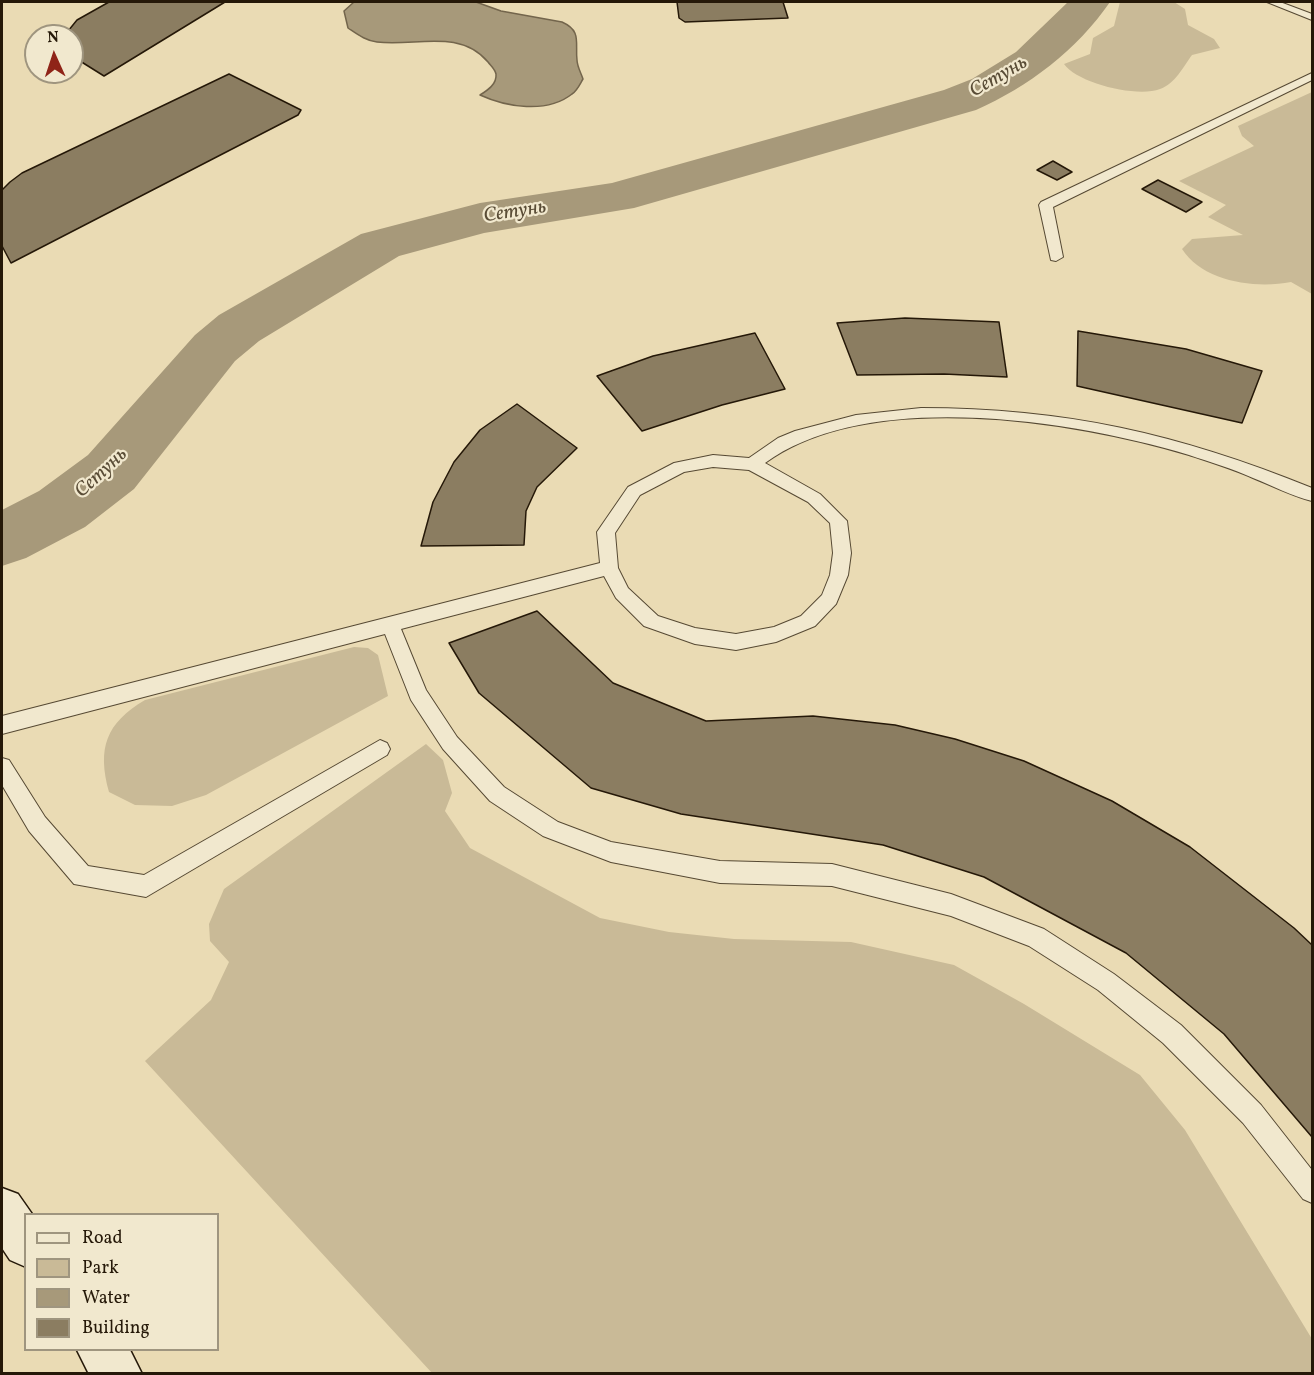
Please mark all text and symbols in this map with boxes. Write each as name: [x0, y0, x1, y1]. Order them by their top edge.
north arrow: [24, 24, 84, 84]
text: N: [47, 27, 60, 49]
water label: Сетунь: [966, 52, 1032, 104]
water label: Сетунь: [482, 196, 548, 230]
water label: Сетунь: [71, 444, 133, 504]
legend: [24, 1213, 219, 1351]
text: Road: [82, 1226, 123, 1251]
text: Park: [82, 1256, 119, 1281]
text: Water: [82, 1286, 130, 1311]
text: Building: [82, 1316, 150, 1341]

